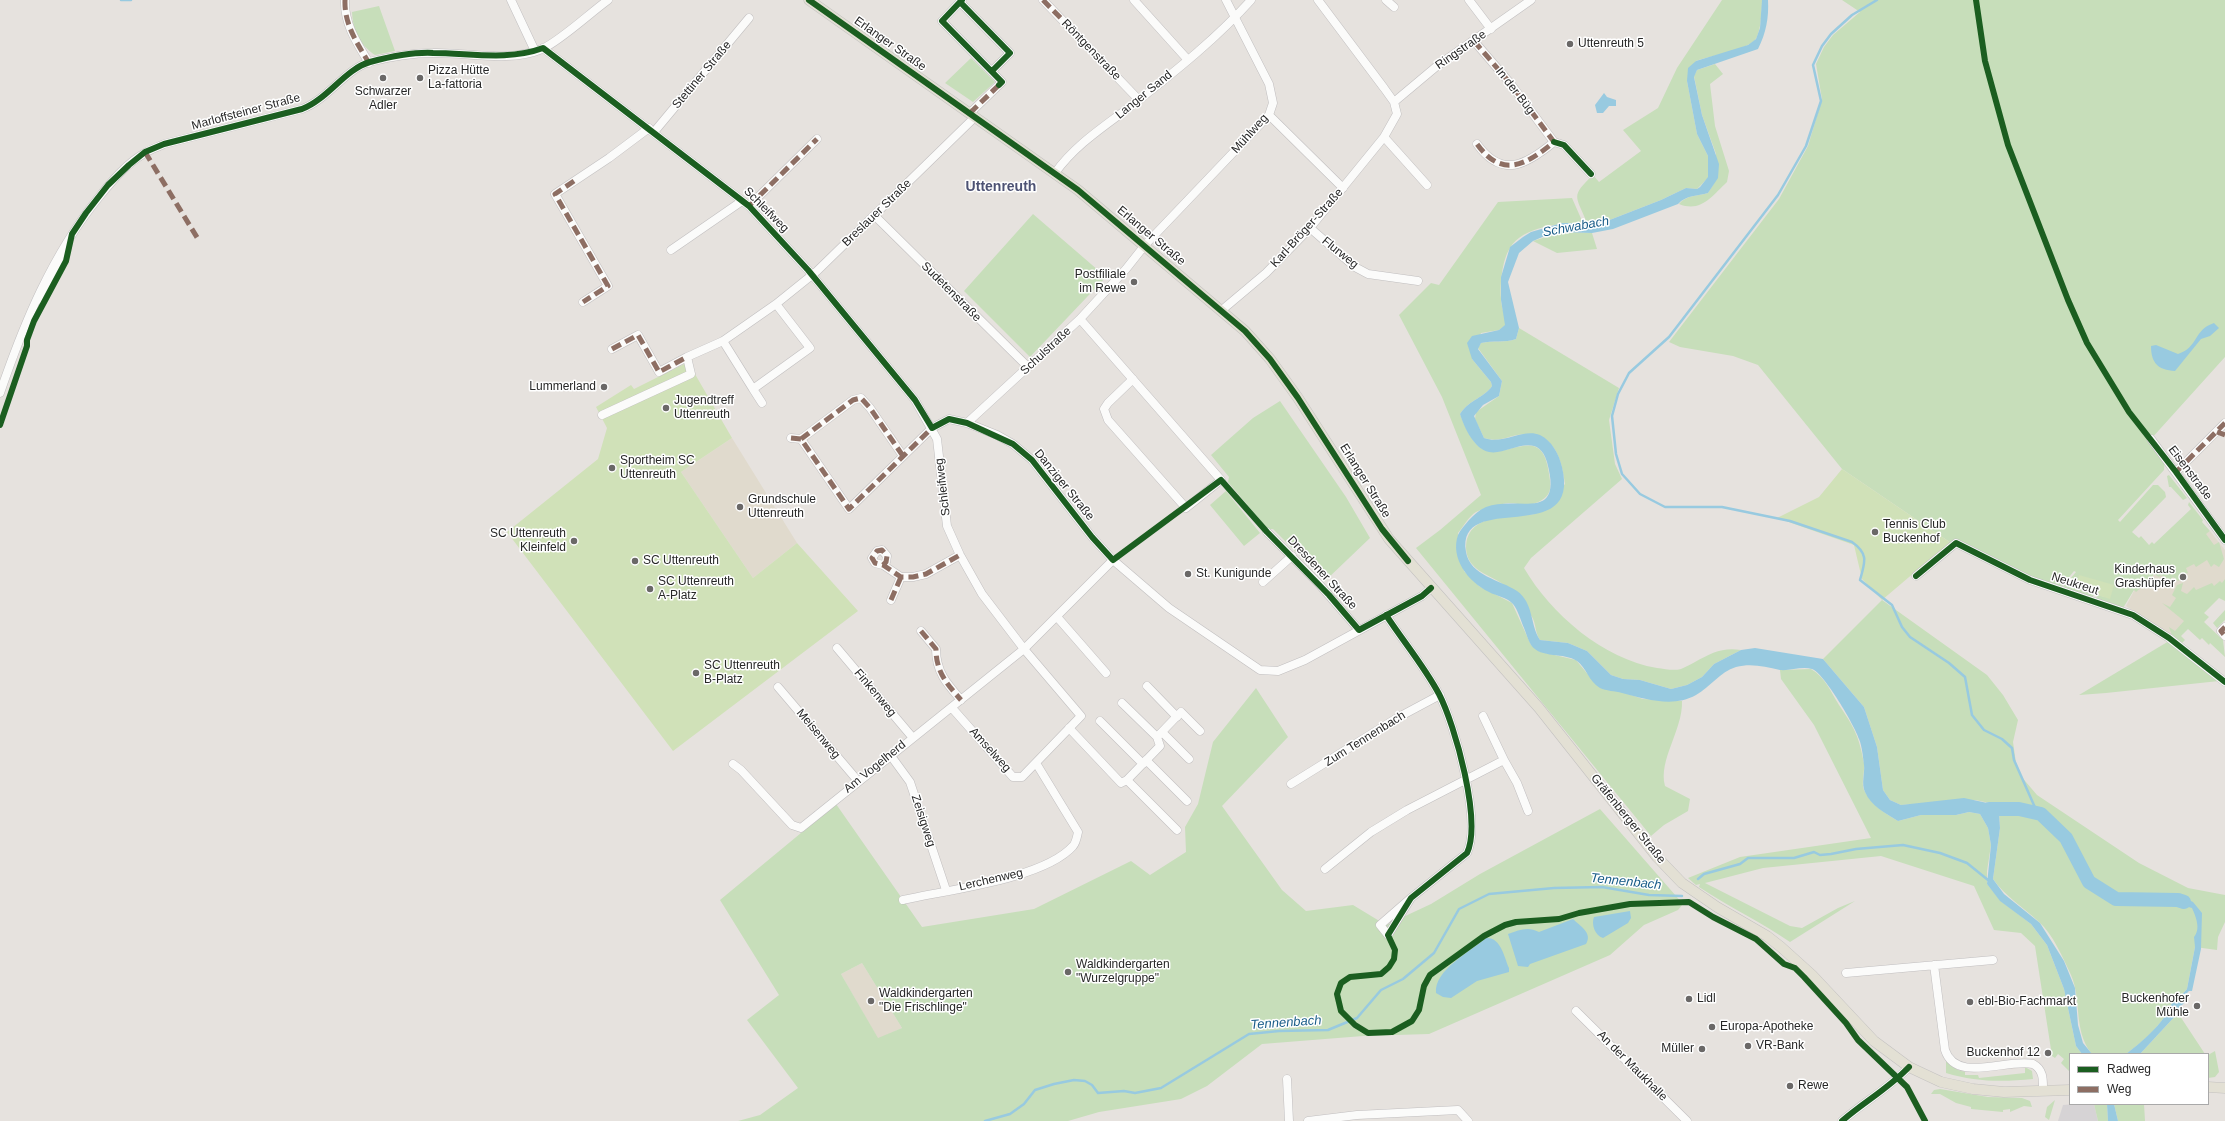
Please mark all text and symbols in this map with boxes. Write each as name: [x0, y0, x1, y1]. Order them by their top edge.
street label: Erlanger Straße: [851, 14, 929, 74]
street label: Röntgenstraße: [1058, 16, 1124, 84]
street label: Ringstraße: [1433, 27, 1489, 73]
place label: Uttenreuth 5: [1578, 37, 1644, 51]
street label: Stettiner Straße: [669, 38, 735, 112]
marker: Uttenreuth 5: [1565, 39, 1575, 49]
place label: Pizza Hütte La-fattoria: [428, 64, 489, 92]
street label: In der Büg: [1492, 65, 1538, 117]
street label: Langer Sand: [1113, 68, 1175, 122]
marker: Schwarzer Adler: [378, 73, 388, 83]
marker: Pizza Hütte La-fattoria: [415, 73, 425, 83]
place label: Schwarzer Adler: [355, 85, 411, 113]
street label: Marloffsteiner Straße: [190, 91, 302, 133]
street label: Mühlweg: [1229, 111, 1271, 157]
street label: Breslauer Straße: [839, 176, 915, 250]
district label: Uttenreuth: [966, 179, 1036, 195]
street label: Schleifweg: [740, 184, 792, 236]
street label: Karl-Bröger-Straße: [1268, 186, 1346, 270]
street label: Erlanger Straße: [1114, 203, 1188, 269]
water label: Schwabach: [1542, 213, 1610, 241]
street label: Flurweg: [1319, 234, 1361, 272]
street label: Sudetenstraße: [918, 259, 984, 325]
place label: Postfiliale im Rewe: [1075, 268, 1126, 296]
marker: Postfiliale im Rewe: [1129, 277, 1139, 287]
street label: Schulstraße: [1018, 324, 1074, 378]
place label: Lummerland: [529, 380, 596, 394]
marker: Lummerland: [599, 382, 609, 392]
place label: Jugendtreff Uttenreuth: [674, 394, 734, 422]
marker: Jugendtreff Uttenreuth: [661, 403, 671, 413]
street label: Erlanger Straße: [1336, 441, 1394, 521]
street label: Eisenstraße: [2165, 443, 2215, 503]
street label: Danziger Straße: [1031, 447, 1097, 523]
place label: Sportheim SC Uttenreuth: [620, 454, 695, 482]
street label: Schleifweg: [932, 457, 954, 517]
marker: Sportheim SC Uttenreuth: [607, 463, 617, 473]
place label: Grundschule Uttenreuth: [748, 493, 816, 521]
marker: Grundschule Uttenreuth: [735, 502, 745, 512]
place label: Tennis Club Buckenhof: [1883, 518, 1946, 546]
place label: SC Uttenreuth Kleinfeld: [490, 527, 566, 555]
marker: Tennis Club Buckenhof: [1870, 527, 1880, 537]
street label: Dresdener Straße: [1284, 533, 1360, 613]
marker: SC Uttenreuth Kleinfeld: [569, 536, 579, 546]
place label: SC Uttenreuth: [643, 554, 719, 568]
marker: SC Uttenreuth: [630, 556, 640, 566]
place label: Kinderhaus Grashüpfer: [2114, 563, 2175, 591]
place label: St. Kunigunde: [1196, 567, 1271, 581]
marker: St. Kunigunde: [1183, 569, 1193, 579]
street label: Neukreut: [2050, 570, 2100, 598]
marker: Kinderhaus Grashüpfer: [2178, 572, 2188, 582]
place label: SC Uttenreuth A-Platz: [658, 575, 734, 603]
marker: SC Uttenreuth A-Platz: [645, 584, 655, 594]
place label: SC Uttenreuth B-Platz: [704, 659, 780, 687]
street label: Finkenweg: [851, 666, 899, 720]
marker: SC Uttenreuth B-Platz: [691, 668, 701, 678]
street label: Meisenweg: [793, 706, 843, 762]
street label: Zum Tennenbach: [1322, 708, 1408, 770]
street label: Amselweg: [966, 725, 1014, 775]
street label: Am Vogelherd: [841, 738, 909, 796]
street label: Gräfenberger Straße: [1588, 771, 1668, 867]
street label: Zeisigweg: [908, 793, 938, 849]
street label: Lerchenweg: [958, 866, 1024, 894]
water label: Tennenbach: [1590, 871, 1662, 893]
place label: Waldkindergarten "Wurzelgruppe": [1076, 958, 1170, 986]
marker: Waldkindergarten "Wurzelgruppe": [1063, 967, 1073, 977]
place label: Waldkindergarten "Die Frischlinge": [879, 987, 973, 1015]
place label: Lidl: [1697, 992, 1716, 1006]
place label: Buckenhofer Mühle: [2122, 992, 2189, 1020]
marker: Lidl: [1684, 994, 1694, 1004]
place label: ebl-Bio-Fachmarkt: [1978, 995, 2076, 1009]
marker: Waldkindergarten "Die Frischlinge": [866, 996, 876, 1006]
marker: ebl-Bio-Fachmarkt: [1965, 997, 1975, 1007]
marker: Buckenhofer Mühle: [2192, 1001, 2202, 1011]
water label: Tennenbach: [1250, 1013, 1322, 1033]
place label: Europa-Apotheke: [1720, 1020, 1813, 1034]
marker: Europa-Apotheke: [1707, 1022, 1717, 1032]
street label: An der Maukhalle: [1594, 1028, 1670, 1104]
place label: VR-Bank: [1756, 1039, 1804, 1053]
marker: VR-Bank: [1743, 1041, 1753, 1051]
place label: Müller: [1661, 1042, 1694, 1056]
marker: Müller: [1697, 1044, 1707, 1054]
place label: Buckenhof 12: [1967, 1046, 2040, 1060]
marker: Buckenhof 12: [2043, 1048, 2053, 1058]
legend: [2069, 1053, 2209, 1105]
text: Radweg: [2107, 1062, 2151, 1076]
place label: Rewe: [1798, 1079, 1829, 1093]
marker: Rewe: [1785, 1081, 1795, 1091]
text: Weg: [2107, 1082, 2131, 1096]

